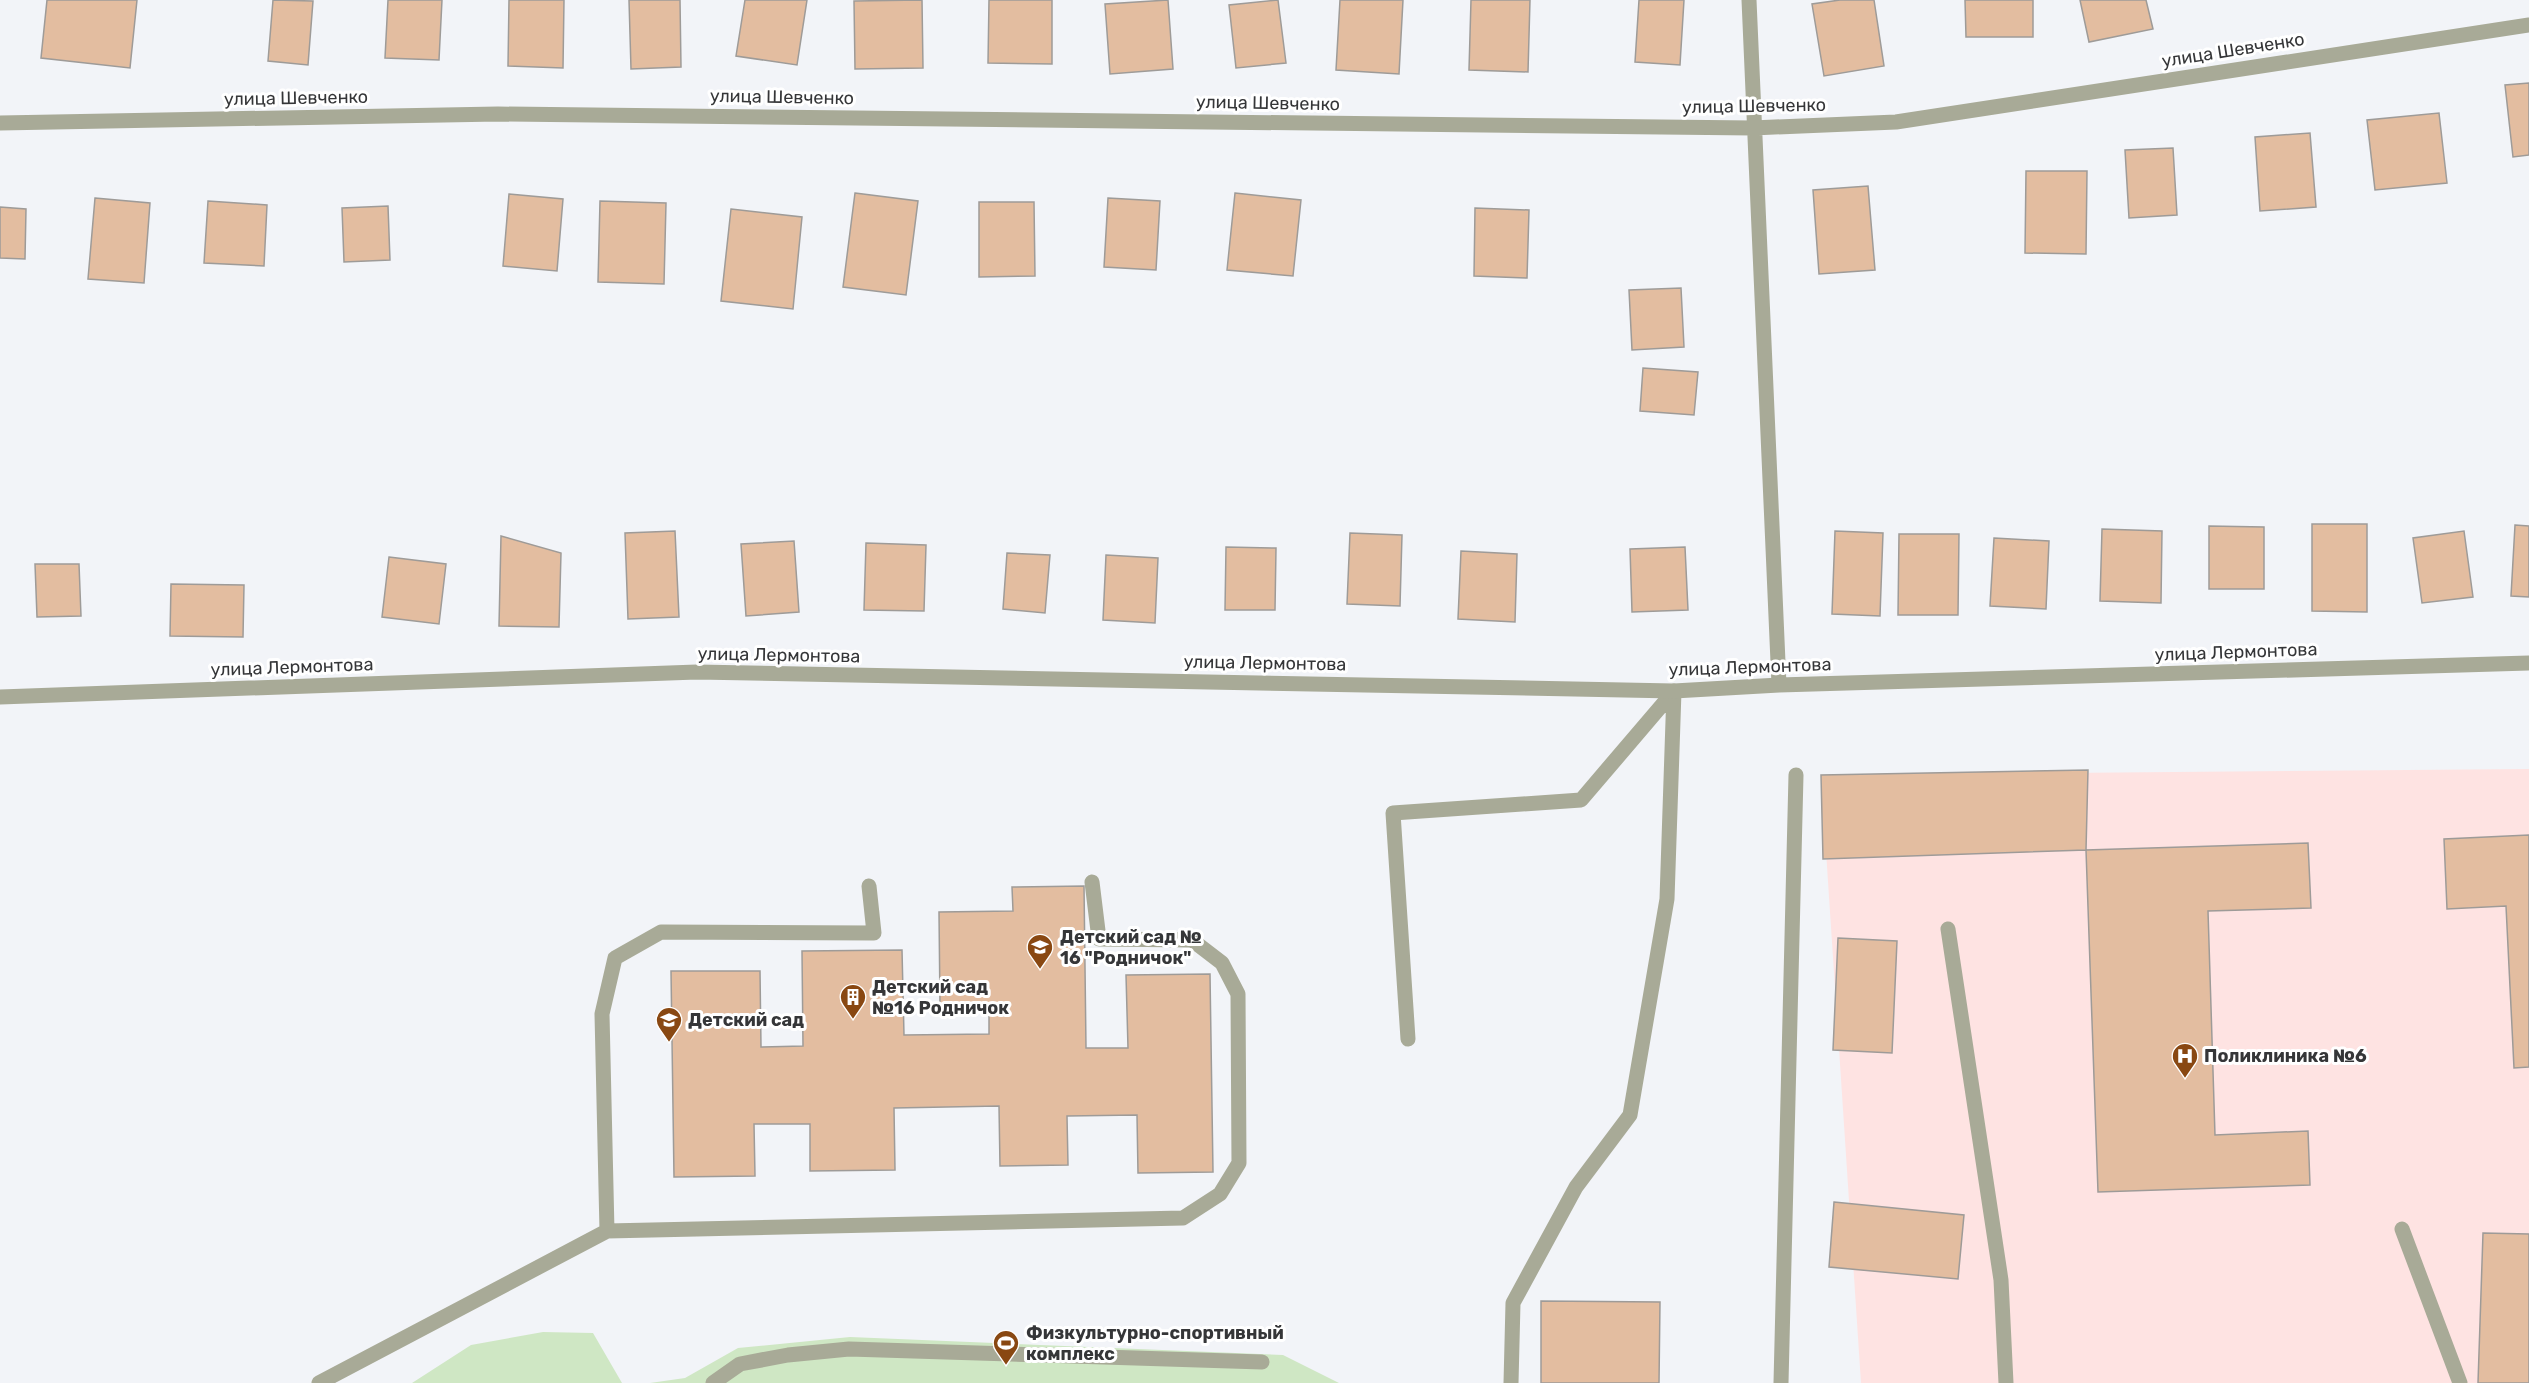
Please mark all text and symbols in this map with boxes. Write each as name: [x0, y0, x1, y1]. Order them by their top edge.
street label: улица Шевченко: [2160, 28, 2306, 72]
street label: улица Шевченко: [710, 85, 854, 109]
street label: улица Шевченко: [224, 86, 368, 110]
street label: улица Шевченко: [1196, 91, 1340, 115]
street label: улица Шевченко: [1682, 94, 1826, 118]
street label: улица Лермонтова: [2154, 638, 2318, 666]
street label: улица Лермонтова: [697, 643, 861, 667]
street label: улица Лермонтова: [1183, 651, 1347, 675]
street label: улица Лермонтова: [210, 653, 374, 681]
street label: улица Лермонтова: [1668, 653, 1832, 681]
place label: Детский сад № 16 "Родничок": [1060, 926, 1202, 969]
school or university icon: Детский сад № 16 "Родничок": [1025, 932, 1055, 970]
place label: Детский сад №16 Родничок: [872, 976, 1009, 1019]
building icon: Детский сад №16 Родничок: [838, 982, 868, 1020]
school or university icon: Детский сад: [654, 1005, 684, 1043]
place label: Детский сад: [688, 1009, 804, 1031]
hospital icon: Поликлиника №6: [2170, 1041, 2200, 1079]
place label: Поликлиника №6: [2204, 1045, 2367, 1067]
place label: Физкультурно-спортивный комплекс: [1026, 1322, 1284, 1365]
sports icon: Физкультурно-спортивный комплекс: [991, 1328, 1021, 1366]

